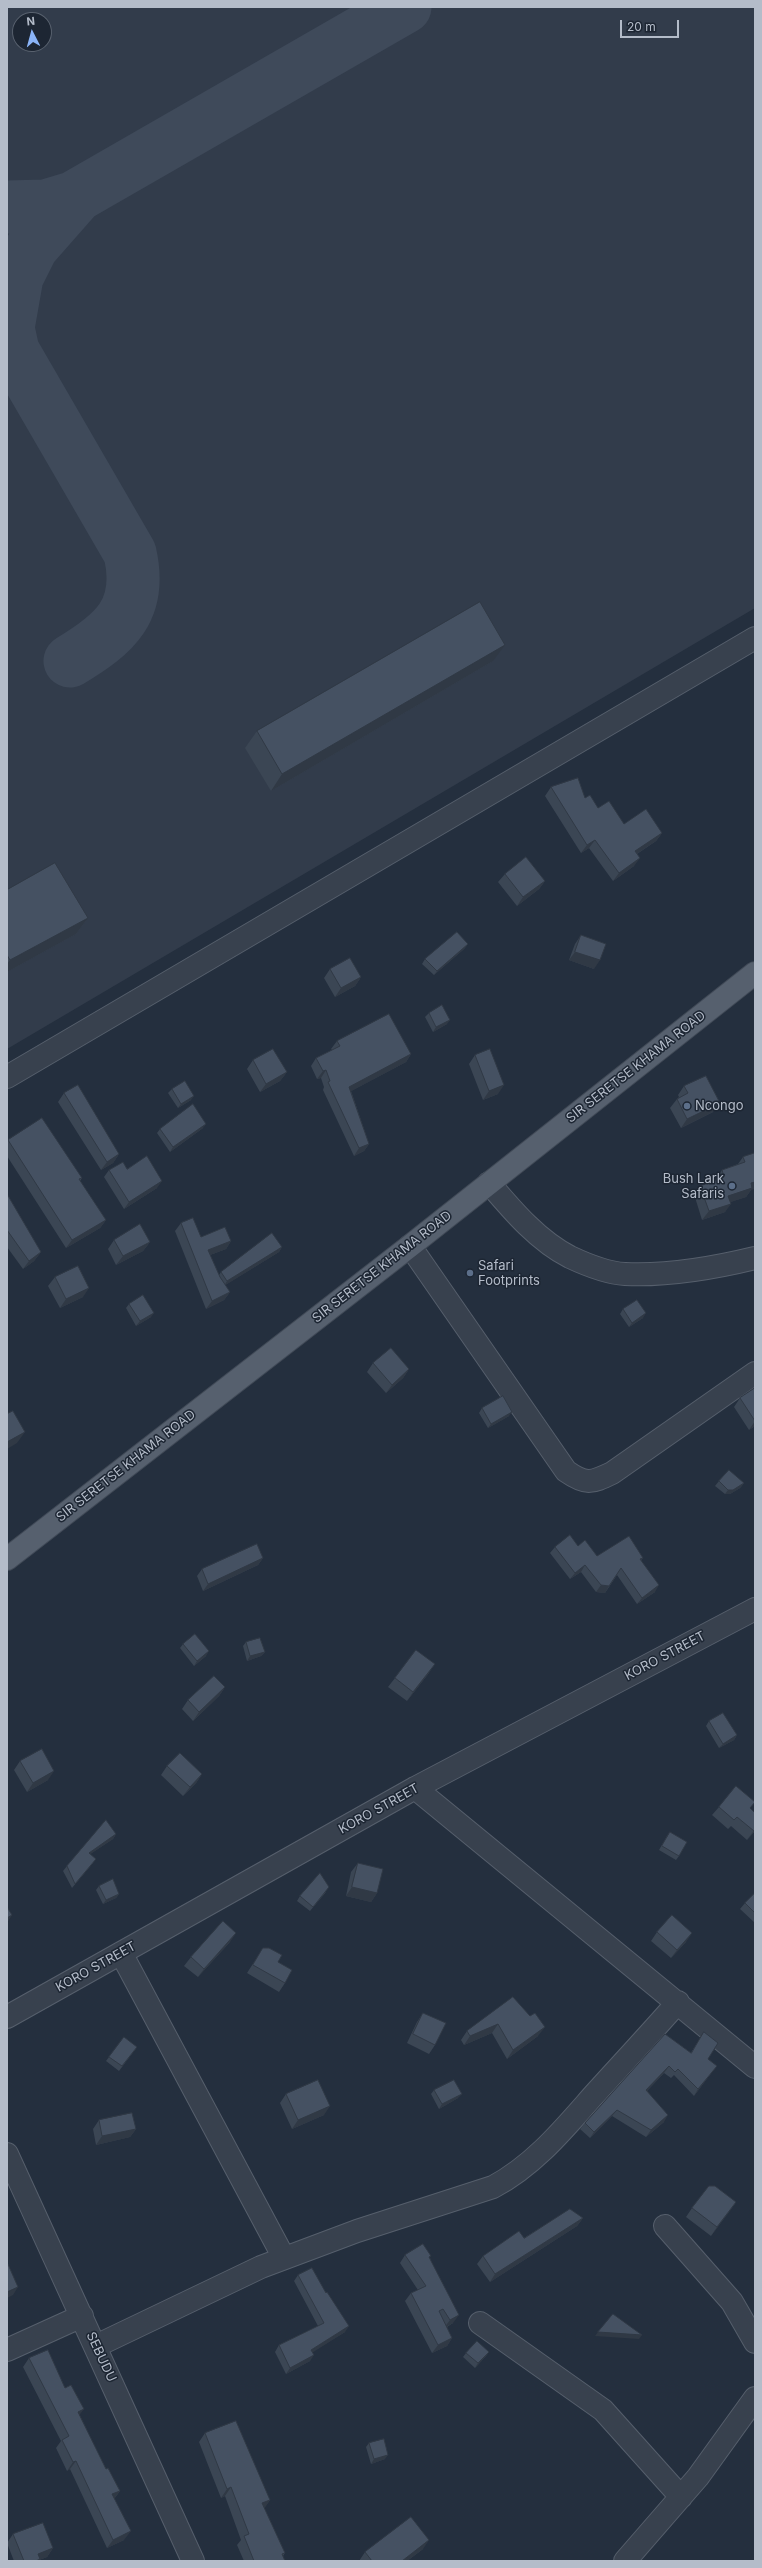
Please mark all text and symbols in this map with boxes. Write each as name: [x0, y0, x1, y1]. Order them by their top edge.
north arrow: [12, 12, 52, 52]
scale bar: [622, 12, 681, 38]
text: N: [26, 14, 36, 28]
text: 20 m: [627, 19, 656, 34]
street label: SIR SERETSE KHAMA ROAD: [563, 1008, 709, 1126]
place label: Ncongo: [695, 1098, 743, 1114]
marker: Ncongo: [682, 1101, 692, 1111]
place label: Bush Lark Safaris: [663, 1171, 724, 1202]
marker: Bush Lark Safaris: [727, 1181, 737, 1191]
street label: SIR SERETSE KHAMA ROAD: [309, 1208, 455, 1326]
place label: Safari Footprints: [478, 1258, 540, 1289]
marker: Safari Footprints: [465, 1268, 475, 1278]
street label: SIR SERETSE KHAMA ROAD: [53, 1407, 199, 1525]
street label: KORO STREET: [622, 1628, 708, 1684]
street label: KORO STREET: [336, 1781, 422, 1837]
street label: KORO STREET: [53, 1939, 139, 1995]
street label: SEBUDU: [83, 2330, 119, 2384]

